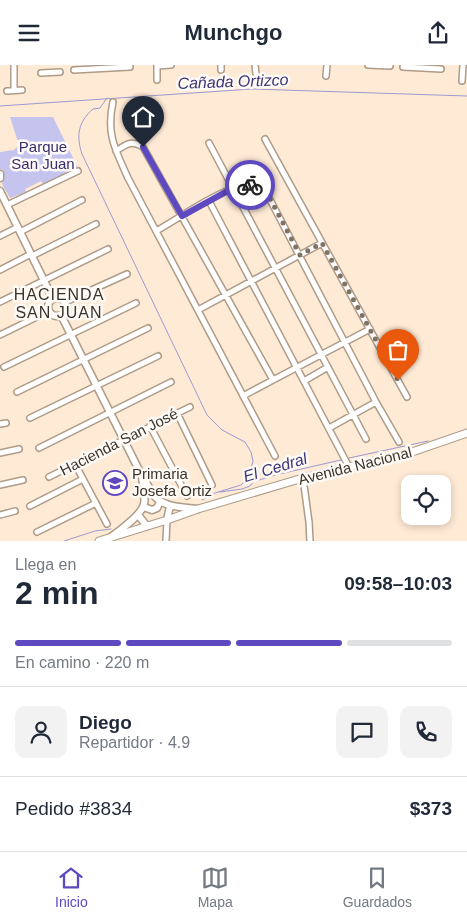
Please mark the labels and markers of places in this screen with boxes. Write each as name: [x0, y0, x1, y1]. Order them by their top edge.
pin: [122, 96, 164, 147]
pin: [377, 329, 419, 380]
place label: Primaria Josefa Ortiz: [132, 465, 212, 499]
school or university icon: Primaria Josefa Ortiz: [102, 470, 128, 496]

